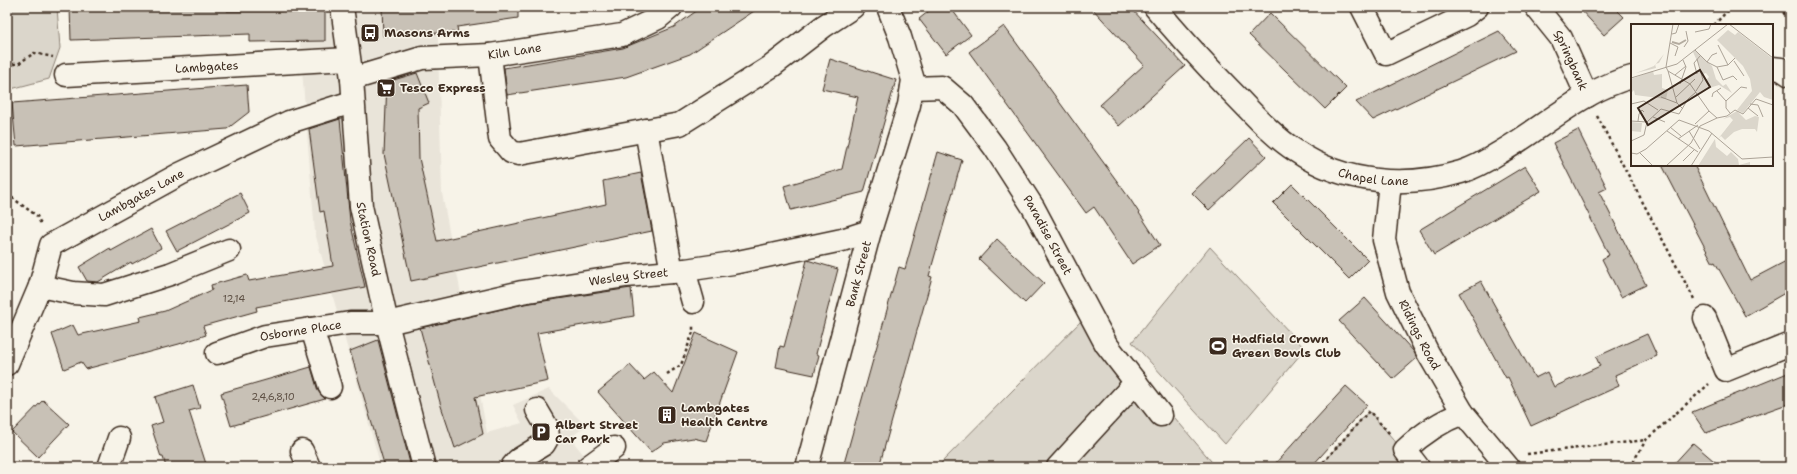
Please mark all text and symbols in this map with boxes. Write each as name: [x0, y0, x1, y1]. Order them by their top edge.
bus stop icon: Masons Arms: [359, 22, 381, 44]
inset map: [1631, 24, 1773, 166]
place label: Masons Arms: [384, 25, 470, 41]
street label: Springbank: [1550, 27, 1592, 93]
street label: Kiln Lane: [487, 39, 543, 63]
street label: Lambgates: [175, 57, 239, 77]
supermarket icon: Tesco Express: [375, 77, 397, 99]
place label: Tesco Express: [400, 80, 486, 96]
street label: Chapel Lane: [1336, 164, 1409, 189]
street label: Lambgates Lane: [95, 165, 187, 225]
street label: Paradise Street: [1019, 192, 1076, 278]
street label: Station Road: [353, 201, 385, 278]
street label: Bank Street: [842, 239, 875, 309]
street label: Wesley Street: [588, 264, 669, 290]
house number: 12,14: [223, 292, 245, 305]
street label: Ridings Road: [1395, 297, 1444, 373]
street label: Osborne Place: [257, 316, 343, 345]
place label: Hadfield Crown Green Bowls Club: [1232, 331, 1341, 361]
sports icon: Hadfield Crown Green Bowls Club: [1207, 335, 1229, 357]
house number: 2,4,6,8,10: [251, 390, 295, 403]
place label: Lambgates Health Centre: [681, 400, 768, 430]
building icon: Lambgates Health Centre: [656, 404, 678, 426]
place label: Albert Street Car Park: [555, 417, 638, 447]
parking icon: Albert Street Car Park: [530, 421, 552, 443]

